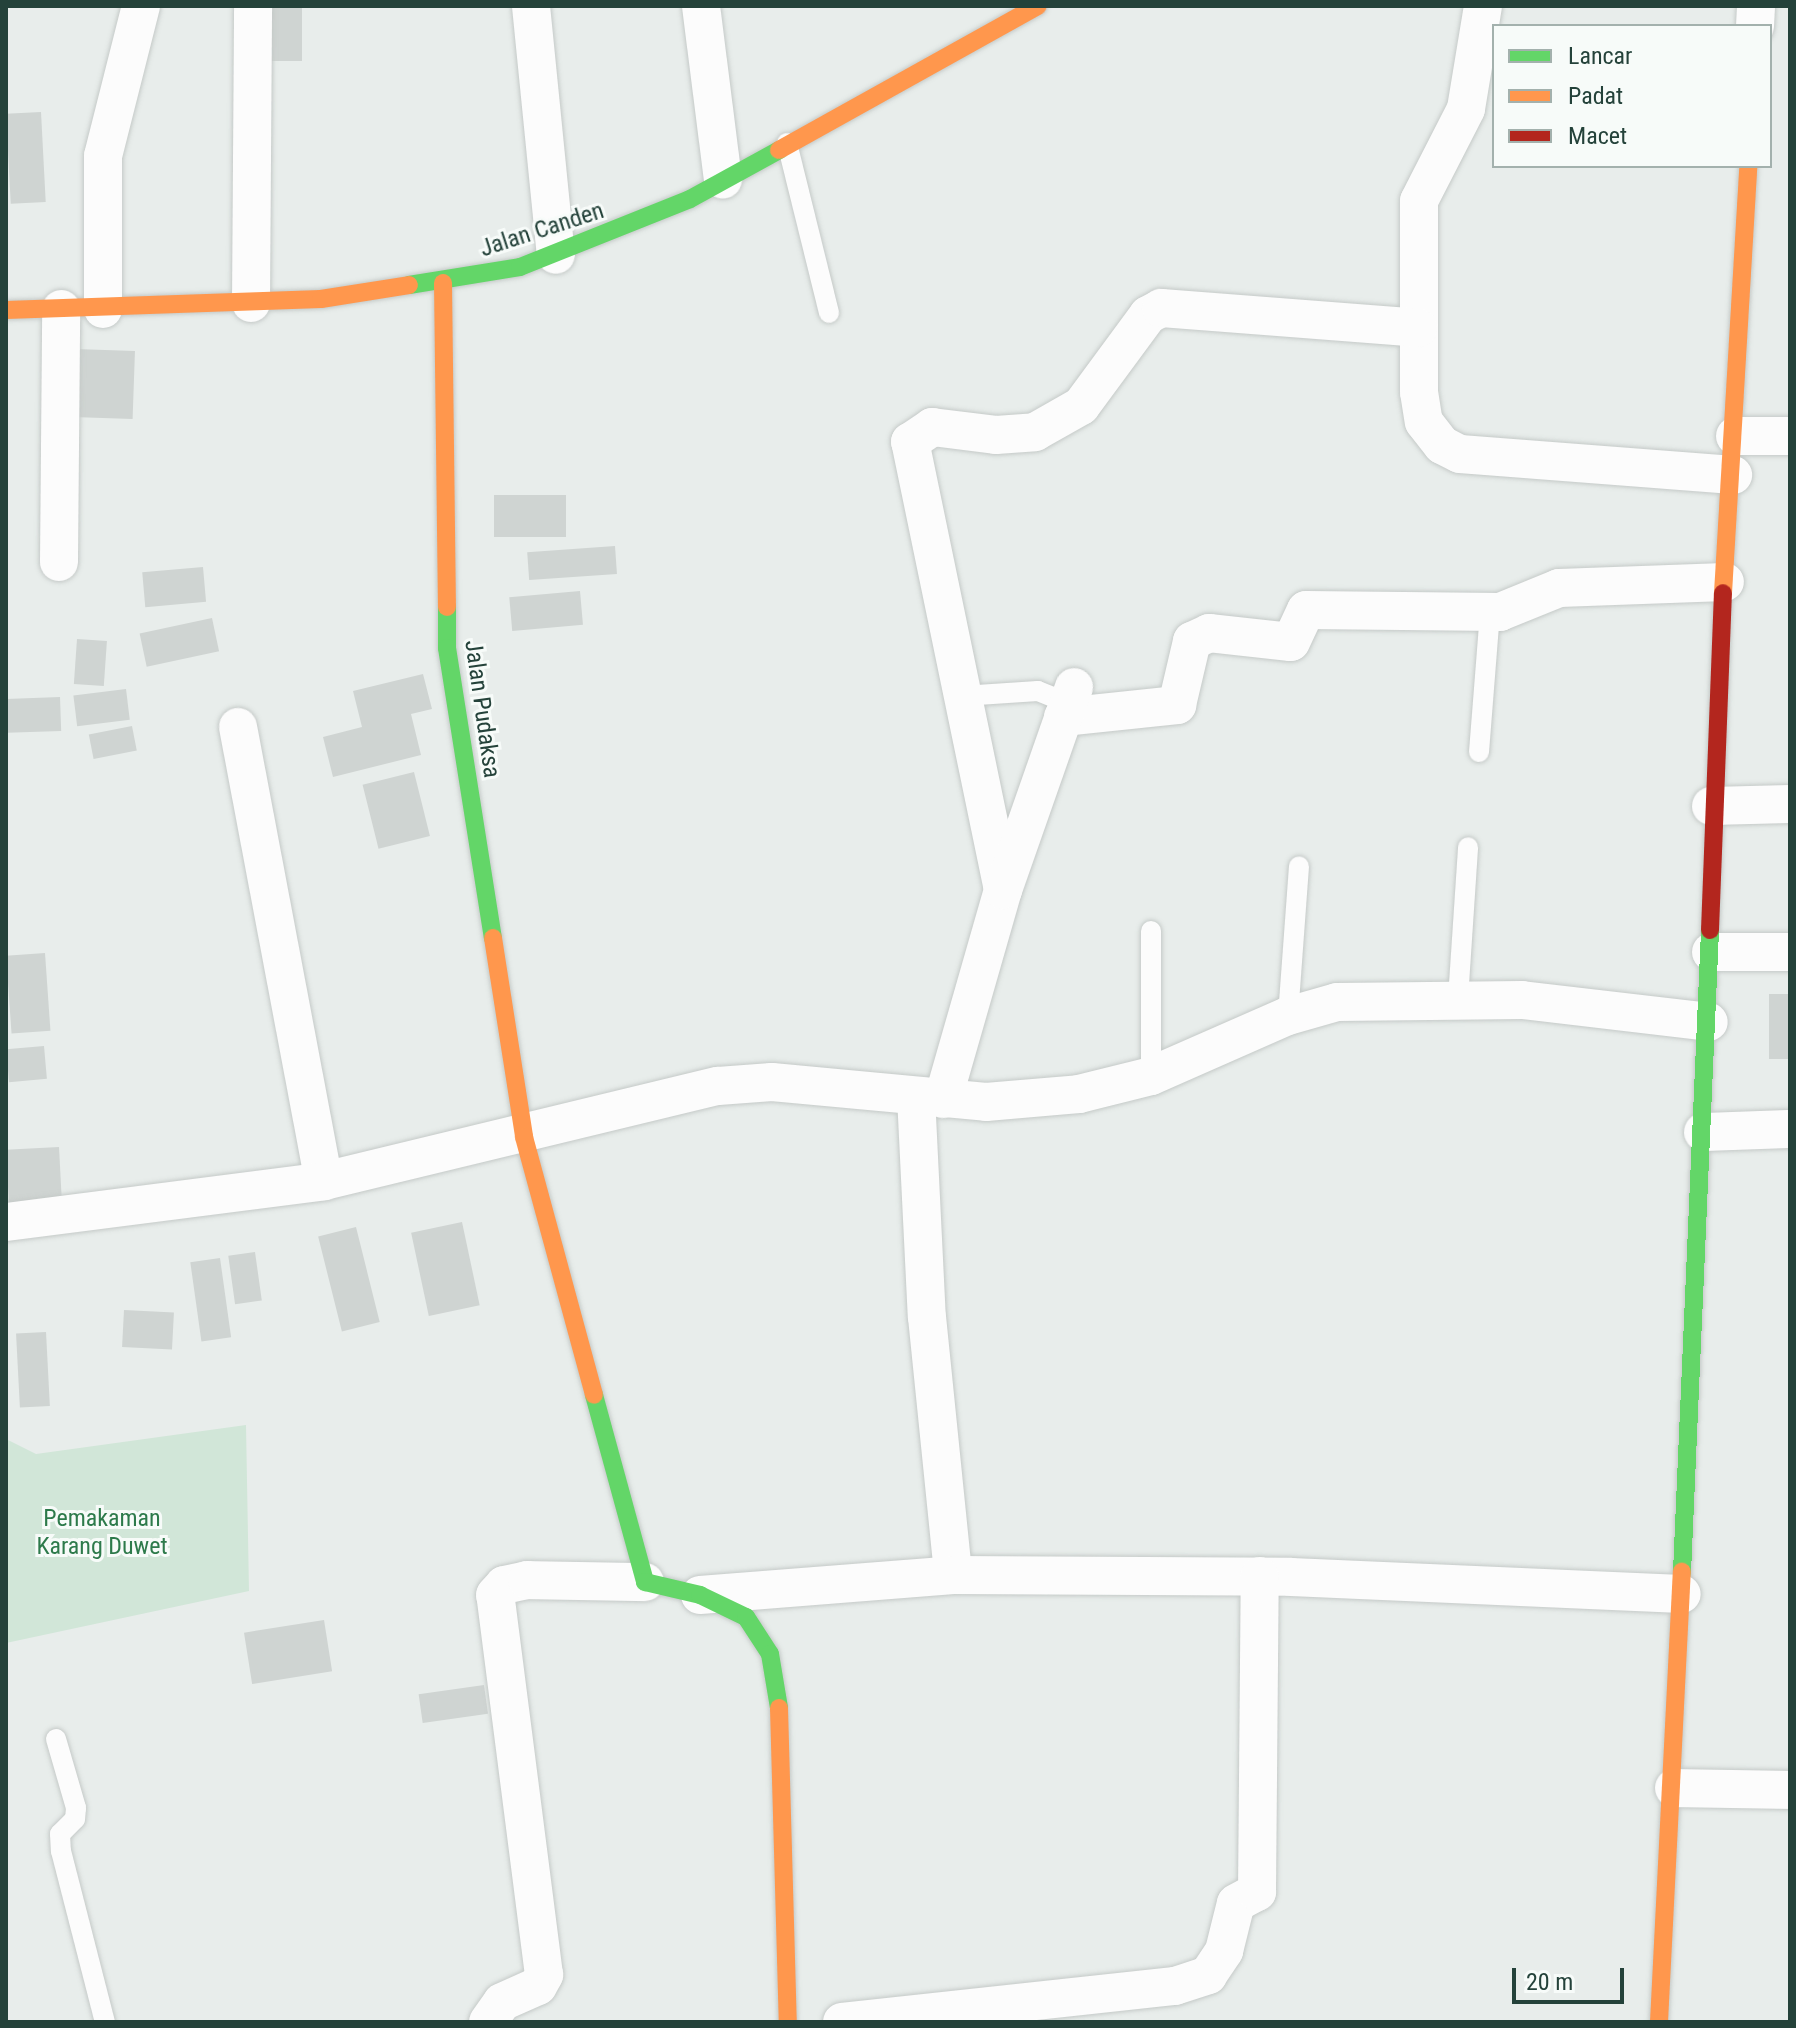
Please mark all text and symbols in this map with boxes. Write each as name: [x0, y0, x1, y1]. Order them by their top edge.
legend: [1492, 24, 1772, 168]
text: Lancar: [1568, 42, 1632, 70]
text: Padat: [1568, 82, 1623, 110]
text: Macet: [1568, 122, 1627, 150]
street label: Jalan Canden: [476, 196, 608, 264]
street label: Jalan Pudaksa: [458, 638, 506, 780]
park label: Pemakaman Karang Duwet: [36, 1505, 168, 1561]
scale bar: [1516, 1952, 1628, 2002]
text: 20 m: [1526, 1968, 1573, 1996]

